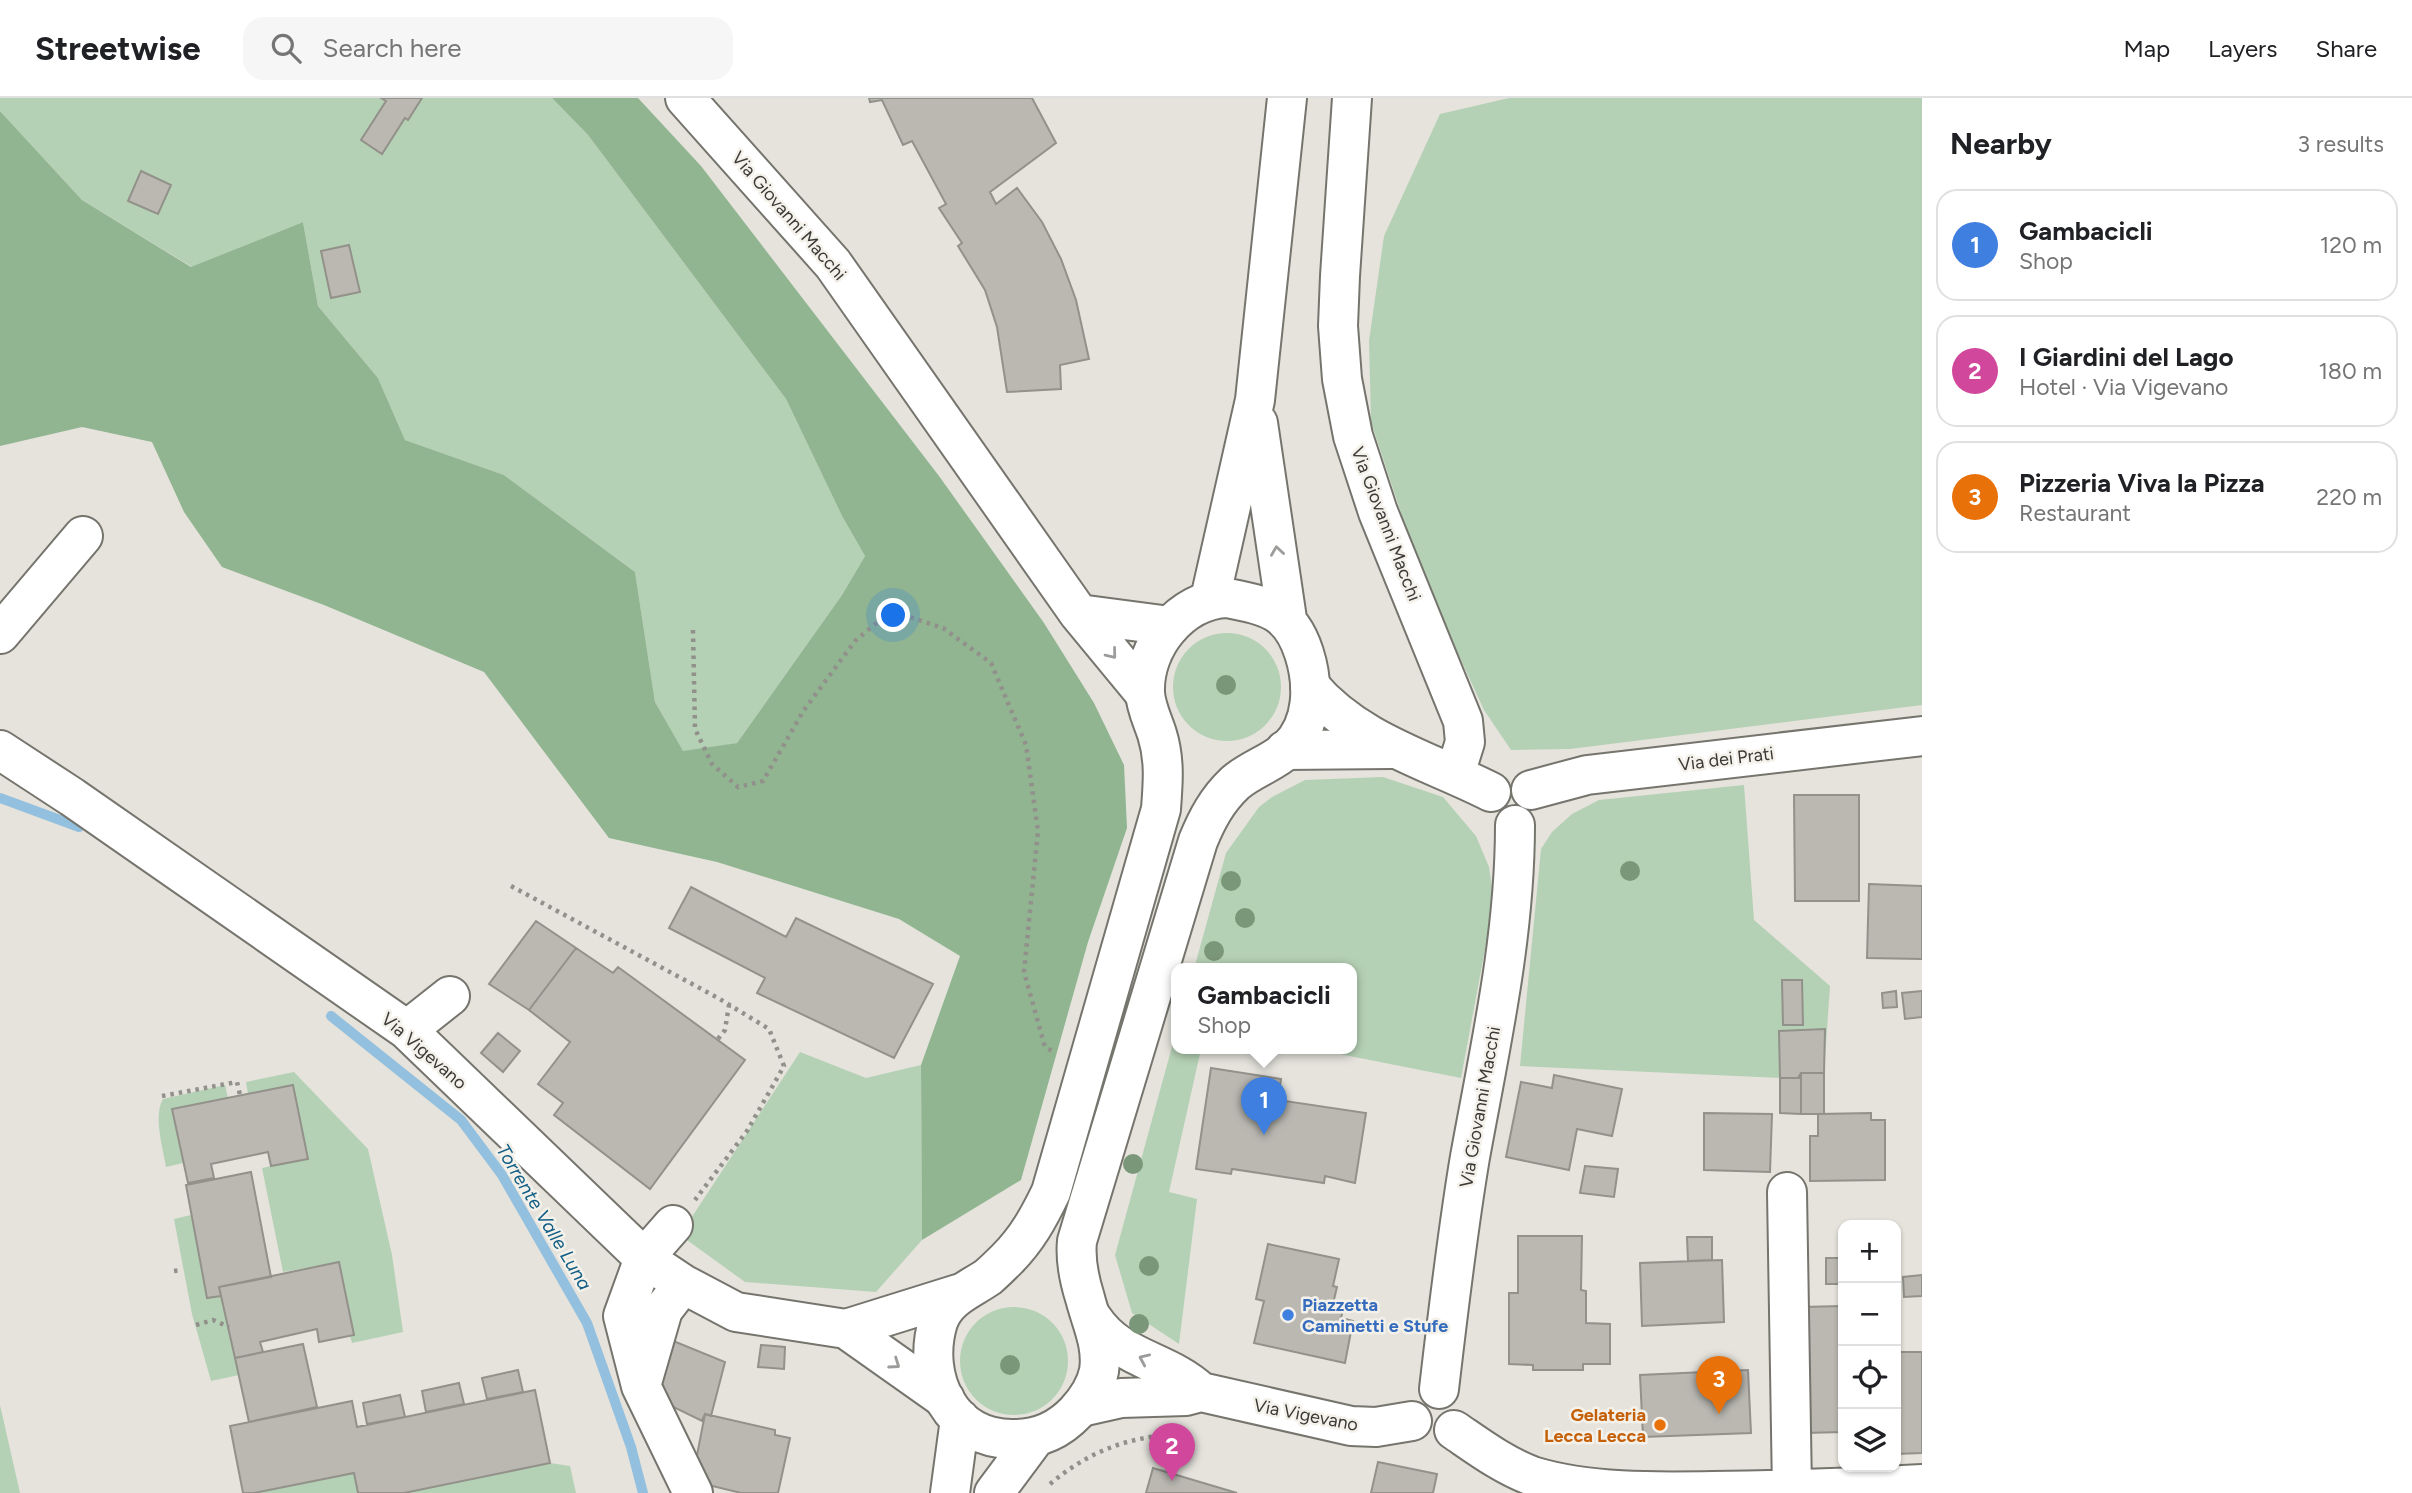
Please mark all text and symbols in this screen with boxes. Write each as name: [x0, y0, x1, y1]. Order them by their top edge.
search box: [243, 17, 733, 80]
text: Streetwise: [35, 29, 201, 68]
icon: search: [267, 29, 305, 67]
text: Search here: [323, 32, 461, 64]
text: Map: [2123, 34, 2170, 63]
text: Layers: [2208, 34, 2277, 63]
text: Share: [2315, 34, 2377, 63]
text: Nearby: [1950, 125, 2052, 162]
text: 3 results: [2297, 130, 2384, 158]
street label: Via Giovanni Macchi: [727, 147, 851, 285]
text: Gambacicli: [2019, 215, 2153, 247]
text: 1: [1970, 231, 1980, 259]
text: 120 m: [2320, 231, 2382, 259]
text: Shop: [2019, 247, 2073, 275]
text: I Giardini del Lago: [2019, 341, 2234, 373]
text: 2: [1968, 357, 1982, 385]
text: 180 m: [2318, 357, 2382, 385]
text: Hotel · Via Vigevano: [2019, 373, 2228, 401]
street label: Via Giovanni Macchi: [1346, 444, 1426, 604]
text: Pizzeria Viva la Pizza: [2019, 467, 2265, 499]
text: 3: [1969, 483, 1981, 511]
text: 220 m: [2316, 483, 2382, 511]
text: Restaurant: [2019, 499, 2131, 527]
one-way arrow: [1270, 545, 1285, 557]
your location: [876, 598, 910, 632]
one-way arrow: [1104, 645, 1116, 658]
street label: Via dei Prati: [1677, 742, 1775, 776]
popup: [1171, 963, 1357, 1054]
text: Gambacicli: [1197, 979, 1331, 1011]
street label: Via Vigevano: [377, 1008, 471, 1094]
text: Shop: [1197, 1011, 1251, 1039]
street label: Via Giovanni Macchi: [1455, 1025, 1505, 1189]
pin: 1: [1241, 1077, 1287, 1135]
water label: Torrente Valle Luna: [491, 1140, 597, 1294]
map controls: [1838, 1220, 1901, 1472]
button: +: [1838, 1220, 1901, 1283]
button: −: [1838, 1283, 1901, 1346]
place label: Piazzetta Caminetti e Stufe: [1302, 1294, 1448, 1337]
marker: Piazzetta Caminetti e Stufe: [1280, 1307, 1296, 1323]
button: locate: [1838, 1346, 1901, 1409]
one-way arrow: [1139, 1353, 1151, 1367]
one-way arrow: [887, 1356, 900, 1368]
pin: 3: [1696, 1356, 1742, 1414]
street label: Via Vigevano: [1252, 1394, 1360, 1436]
place label: Gelateria Lecca Lecca: [1544, 1404, 1646, 1447]
button: layers: [1838, 1409, 1901, 1472]
marker: Gelateria Lecca Lecca: [1652, 1417, 1668, 1433]
pin: 2: [1149, 1423, 1195, 1481]

